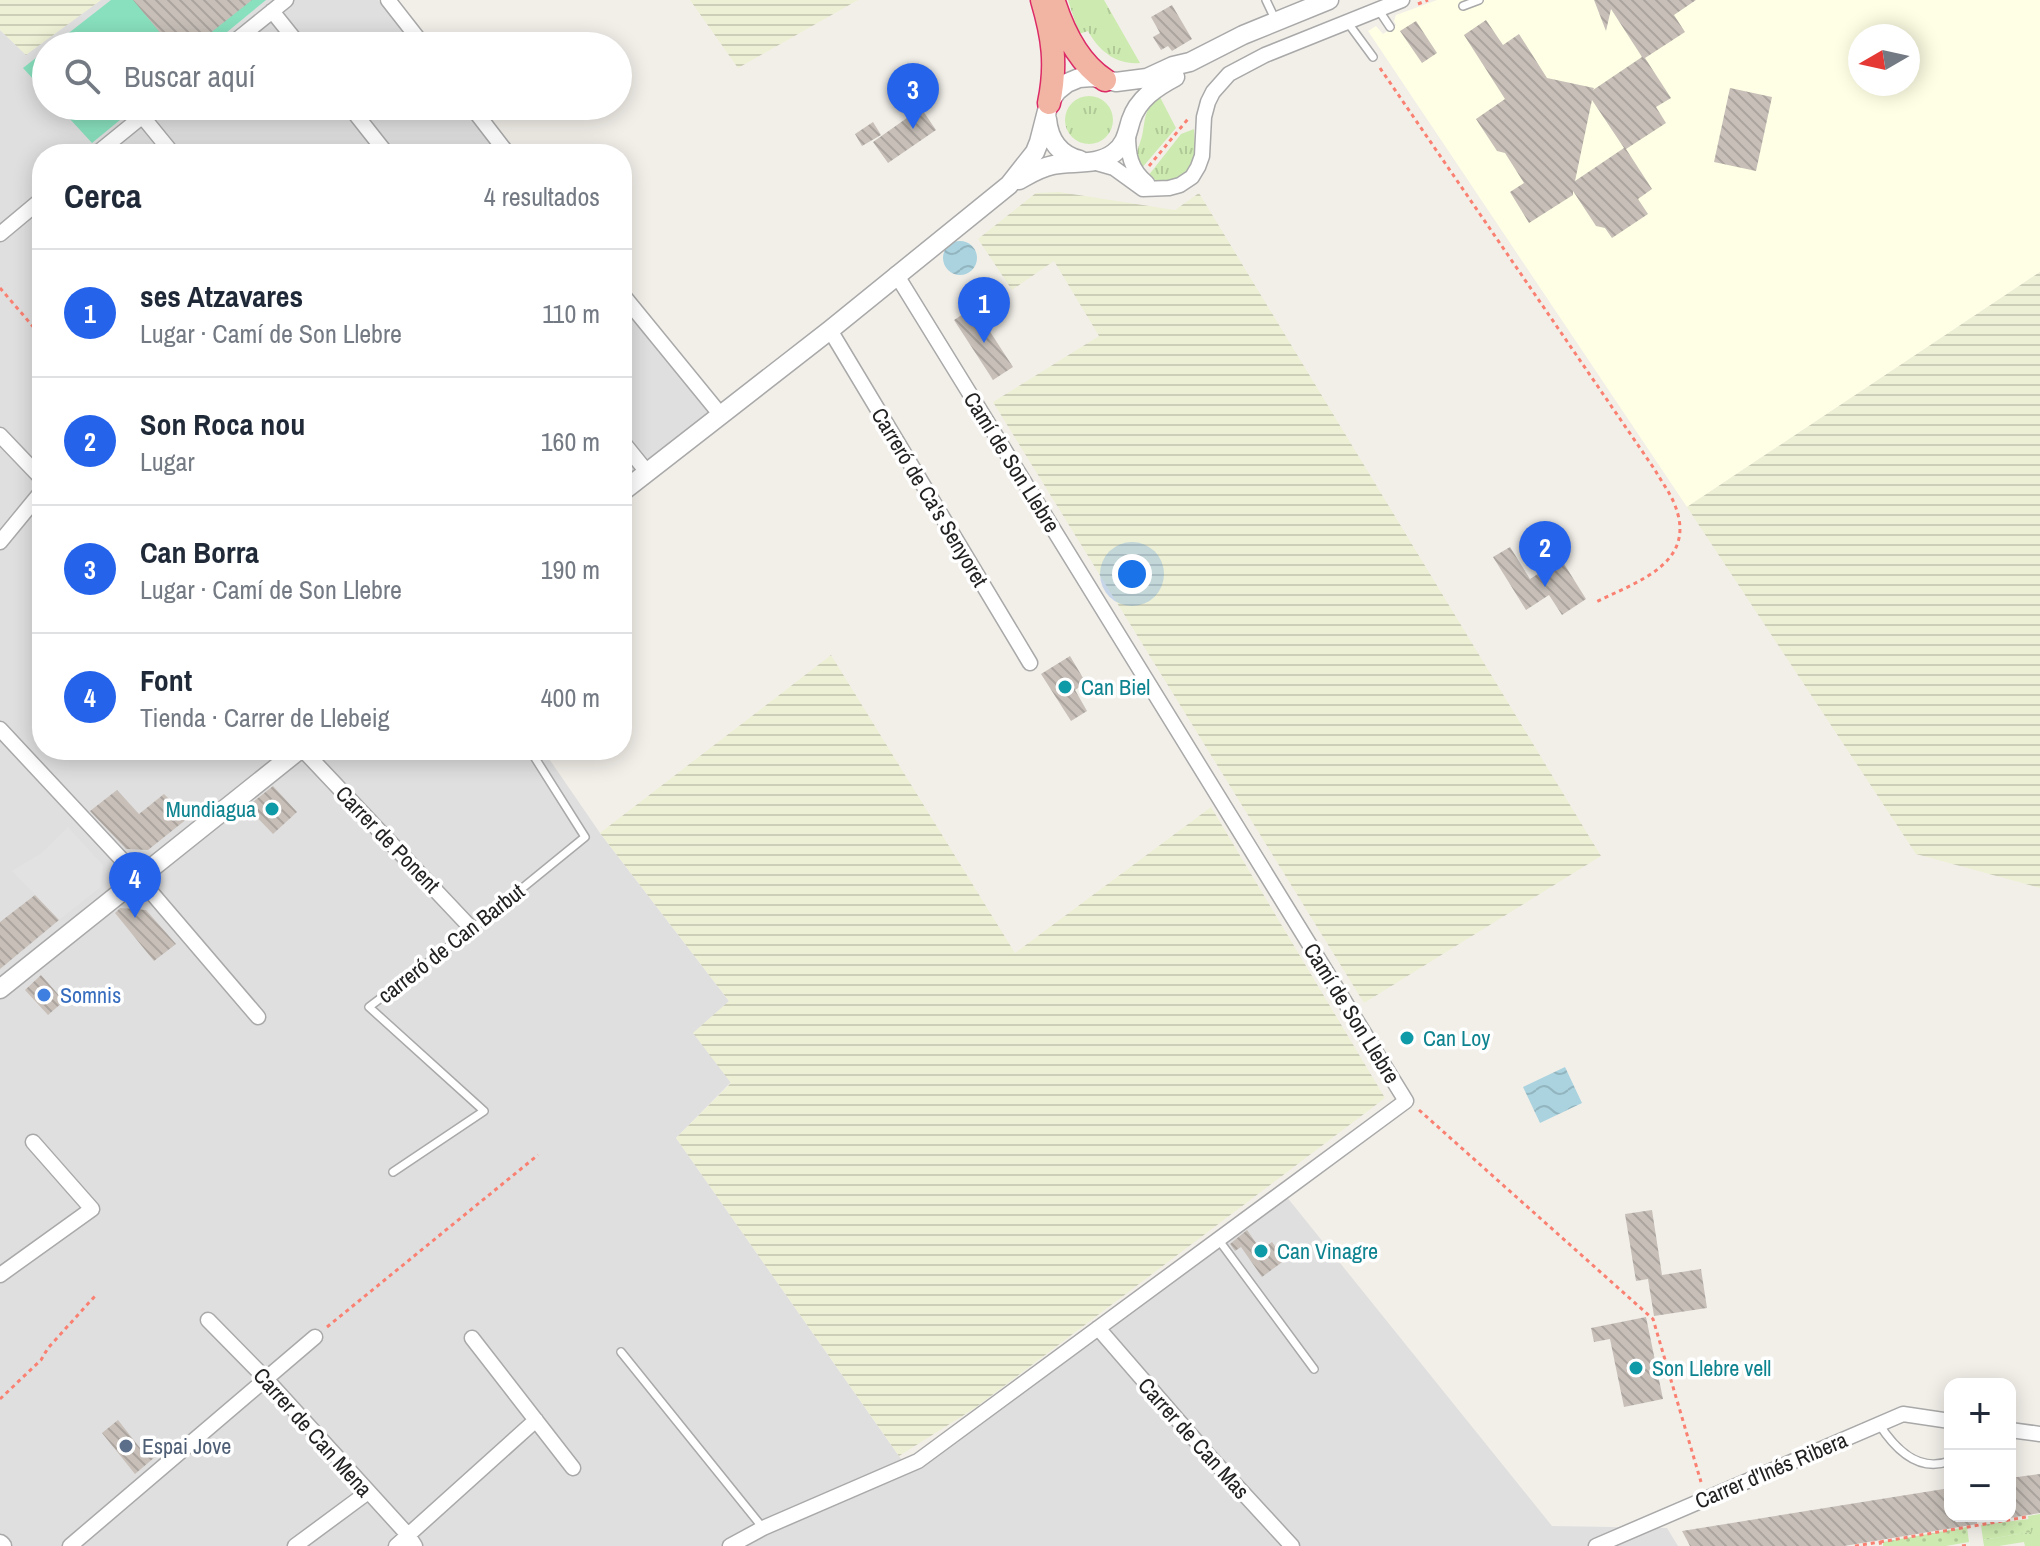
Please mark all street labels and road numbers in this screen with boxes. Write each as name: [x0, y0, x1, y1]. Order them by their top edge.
street label: Camí de Son Llebre: [957, 386, 1067, 538]
street label: Carreró de Ca's Senyoret: [865, 402, 995, 592]
street label: Carrer de Ponent: [329, 779, 447, 899]
street label: carreró de Can Barbut: [371, 876, 531, 1010]
street label: Camí de Son Llebre: [1297, 937, 1407, 1089]
street label: Carrer de Can Mena: [247, 1361, 379, 1503]
street label: Carrer de Can Mas: [1132, 1371, 1256, 1505]
street label: Carrer d'Inés Ribera: [1690, 1424, 1852, 1516]

